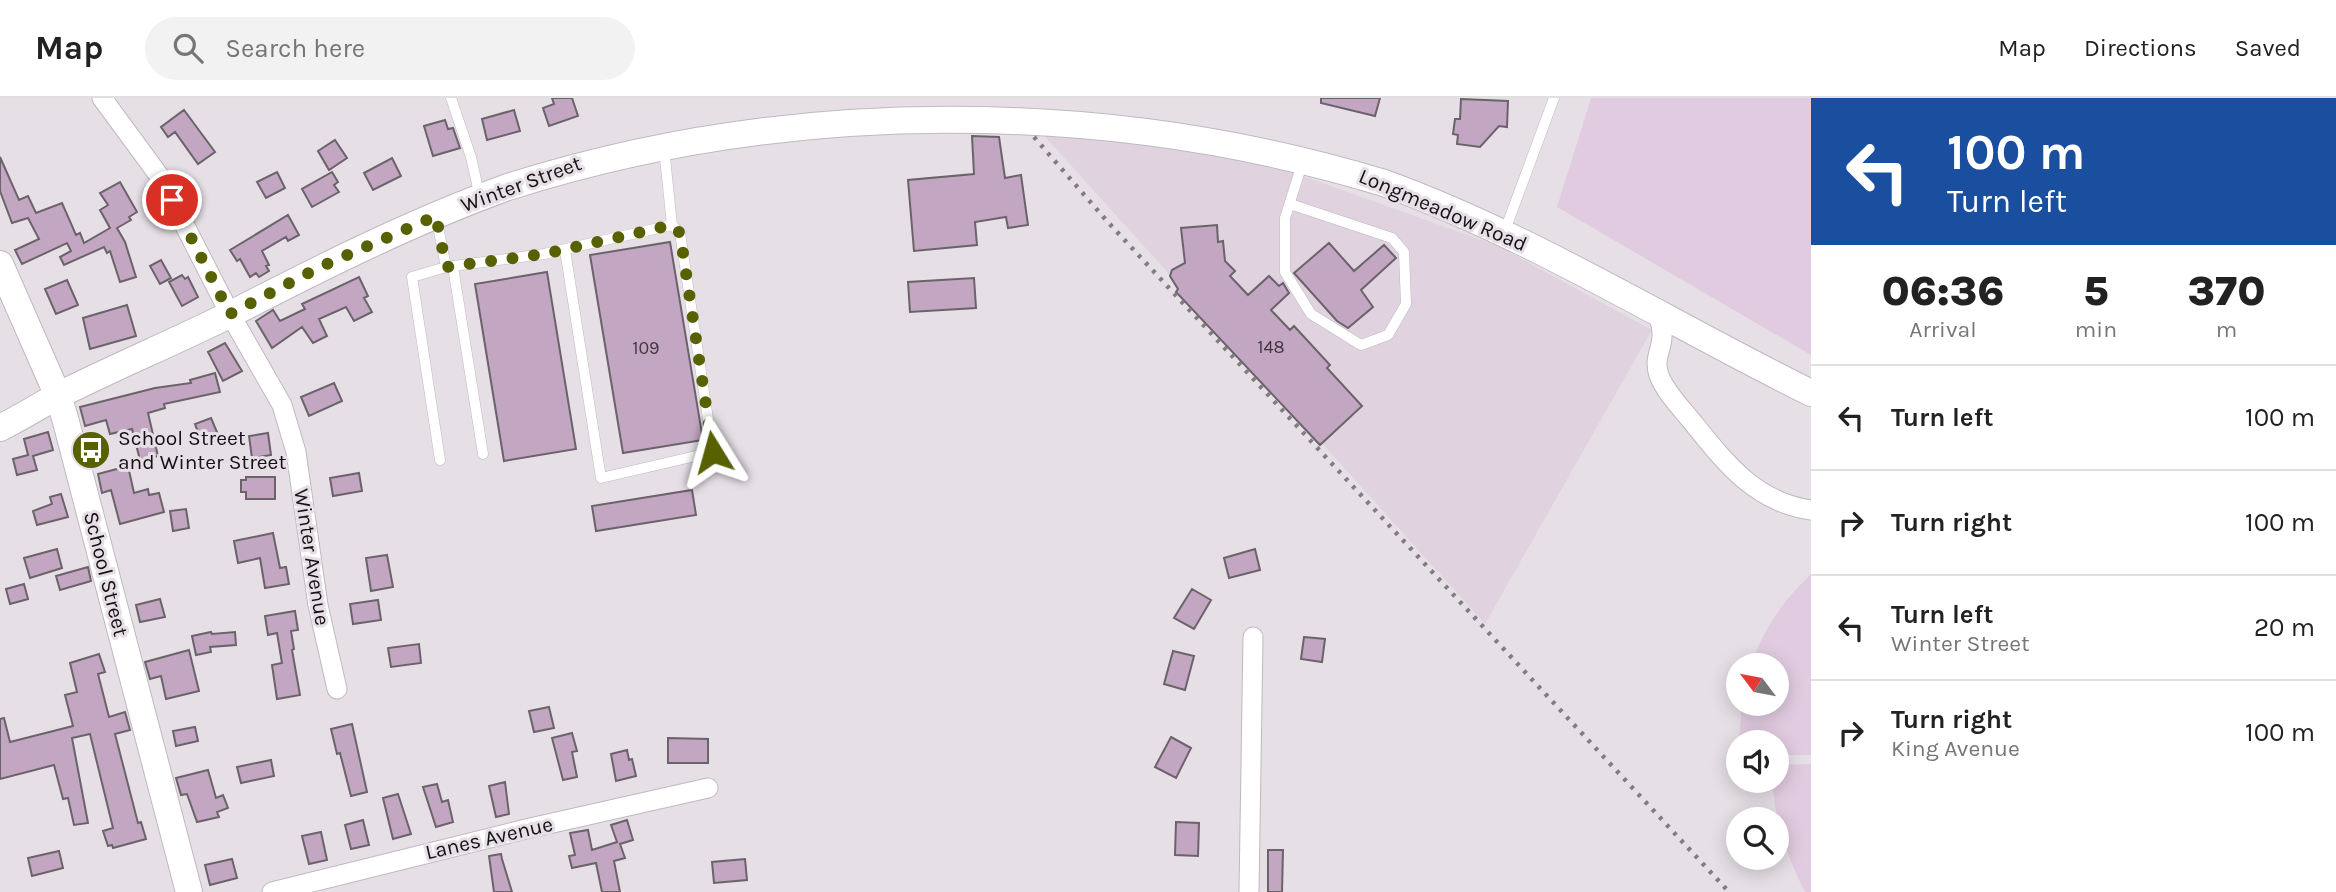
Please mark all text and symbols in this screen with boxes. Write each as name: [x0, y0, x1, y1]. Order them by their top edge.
search box: [145, 17, 635, 80]
text: Map: [35, 29, 103, 67]
icon: search: [169, 29, 207, 67]
text: Search here: [225, 33, 365, 64]
text: Map: [1998, 34, 2046, 62]
text: Directions: [2084, 34, 2197, 62]
text: Saved: [2235, 34, 2301, 62]
text: 100 m: [1947, 124, 2085, 181]
icon: left: [1832, 126, 1923, 217]
street label: Winter Street: [457, 151, 585, 217]
street label: Longmeadow Road: [1355, 164, 1531, 256]
pin: [142, 170, 202, 230]
icon: arrive: [153, 181, 191, 219]
text: Turn left: [1947, 183, 2067, 220]
text: 06:36: [1881, 266, 2004, 316]
text: 5: [2083, 266, 2109, 316]
text: 370: [2188, 266, 2266, 316]
text: Arrival: [1909, 316, 1977, 343]
text: min: [2075, 316, 2117, 343]
text: m: [2216, 316, 2237, 343]
house number: 148: [1257, 336, 1285, 358]
house number: 109: [632, 337, 660, 359]
icon: left: [1832, 399, 1870, 437]
text: Turn left: [1891, 402, 1993, 433]
text: 100 m: [2245, 402, 2315, 433]
position arrow: [676, 415, 750, 489]
place label: School Street and Winter Street: [118, 426, 286, 474]
bus stop icon: School Street and Winter Street: [70, 429, 112, 471]
street label: Winter Avenue: [289, 487, 335, 627]
icon: right: [1832, 504, 1870, 542]
text: Turn right: [1891, 507, 2012, 538]
text: 100 m: [2245, 507, 2315, 538]
street label: School Street: [79, 509, 133, 639]
text: Turn left: [1891, 599, 1993, 630]
icon: left: [1832, 609, 1870, 647]
text: 20 m: [2254, 612, 2315, 643]
text: Winter Street: [1891, 630, 2030, 657]
north arrow: [1726, 653, 1788, 716]
map controls: [1726, 653, 1789, 870]
text: Turn right: [1891, 704, 2012, 735]
icon: right: [1832, 714, 1870, 752]
text: 100 m: [2245, 717, 2315, 748]
button: sound: [1726, 730, 1789, 793]
text: King Avenue: [1891, 735, 2020, 762]
button: search: [1726, 807, 1789, 870]
street label: Lanes Avenue: [423, 812, 555, 864]

